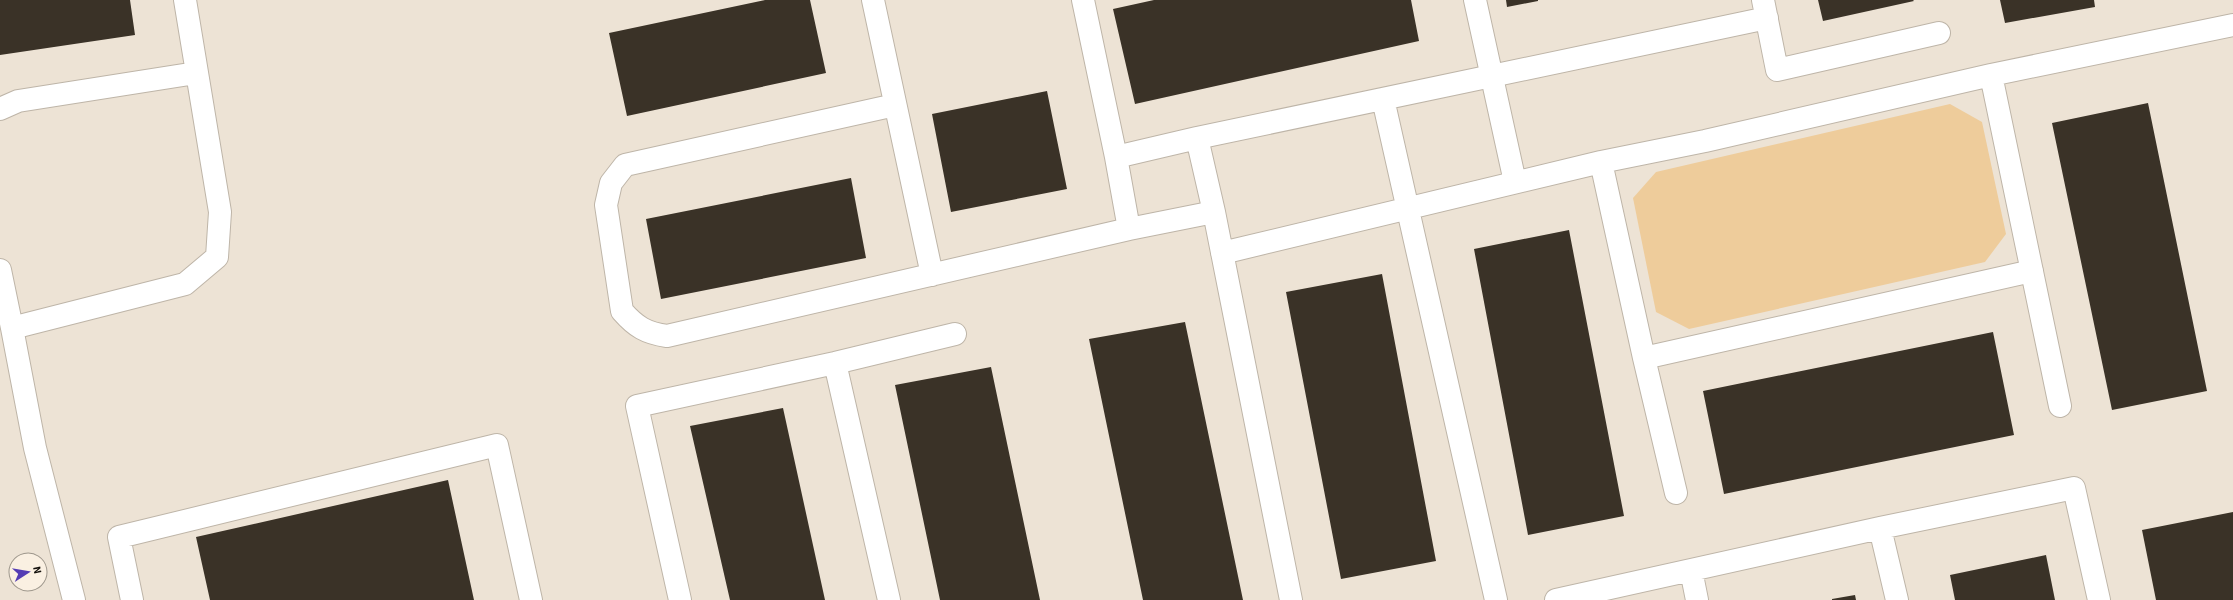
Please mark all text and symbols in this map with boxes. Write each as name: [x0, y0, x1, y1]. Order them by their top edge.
north arrow: [8, 552, 48, 592]
text: N: [29, 565, 45, 575]

